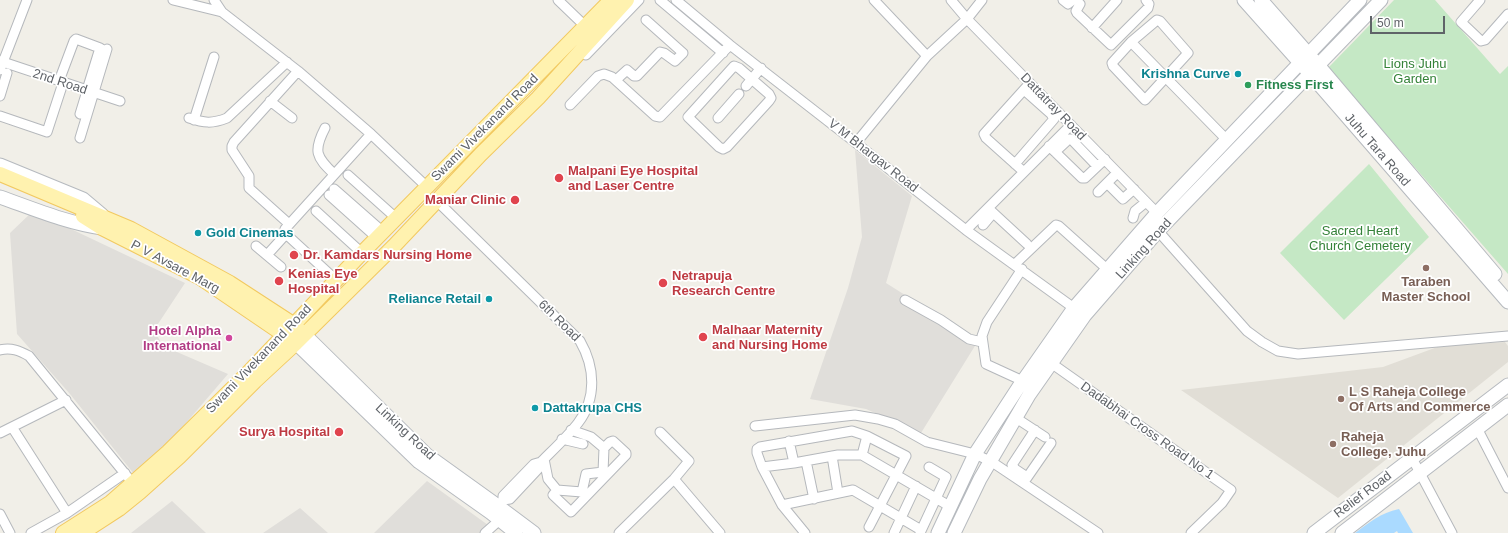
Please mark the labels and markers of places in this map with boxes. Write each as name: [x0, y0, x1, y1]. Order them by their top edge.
place label: Krishna Curve: [1141, 66, 1230, 82]
marker: Krishna Curve: [1233, 69, 1243, 79]
place label: Fitness First: [1256, 77, 1333, 93]
marker: Fitness First: [1243, 80, 1253, 90]
place label: Malpani Eye Hospital and Laser Centre: [568, 163, 698, 194]
marker: Malpani Eye Hospital and Laser Centre: [553, 172, 565, 184]
place label: Maniar Clinic: [425, 192, 506, 208]
marker: Maniar Clinic: [509, 194, 521, 206]
place label: Gold Cinemas: [206, 225, 293, 241]
marker: Gold Cinemas: [193, 228, 203, 238]
place label: Dr. Kamdars Nursing Home: [303, 247, 472, 263]
marker: Dr. Kamdars Nursing Home: [288, 249, 300, 261]
marker: Taraben Master School: [1421, 263, 1431, 273]
place label: Kenias Eye Hospital: [288, 266, 357, 297]
place label: Netrapuja Research Centre: [672, 268, 775, 299]
place label: Taraben Master School: [1382, 274, 1470, 305]
marker: Kenias Eye Hospital: [273, 275, 285, 287]
marker: Netrapuja Research Centre: [657, 277, 669, 289]
place label: Reliance Retail: [389, 291, 481, 307]
marker: Reliance Retail: [484, 294, 494, 304]
place label: Malhaar Maternity and Nursing Home: [712, 322, 828, 353]
place label: Hotel Alpha International: [143, 323, 221, 354]
marker: Malhaar Maternity and Nursing Home: [697, 331, 709, 343]
marker: Hotel Alpha International: [224, 333, 234, 343]
place label: L S Raheja College Of Arts and Commerce: [1349, 384, 1491, 415]
marker: L S Raheja College Of Arts and Commerce: [1336, 394, 1346, 404]
place label: Dattakrupa CHS: [543, 400, 642, 416]
marker: Dattakrupa CHS: [530, 403, 540, 413]
place label: Surya Hospital: [239, 424, 330, 440]
marker: Surya Hospital: [333, 426, 345, 438]
place label: Raheja College, Juhu: [1341, 429, 1426, 460]
marker: Raheja College, Juhu: [1328, 439, 1338, 449]

